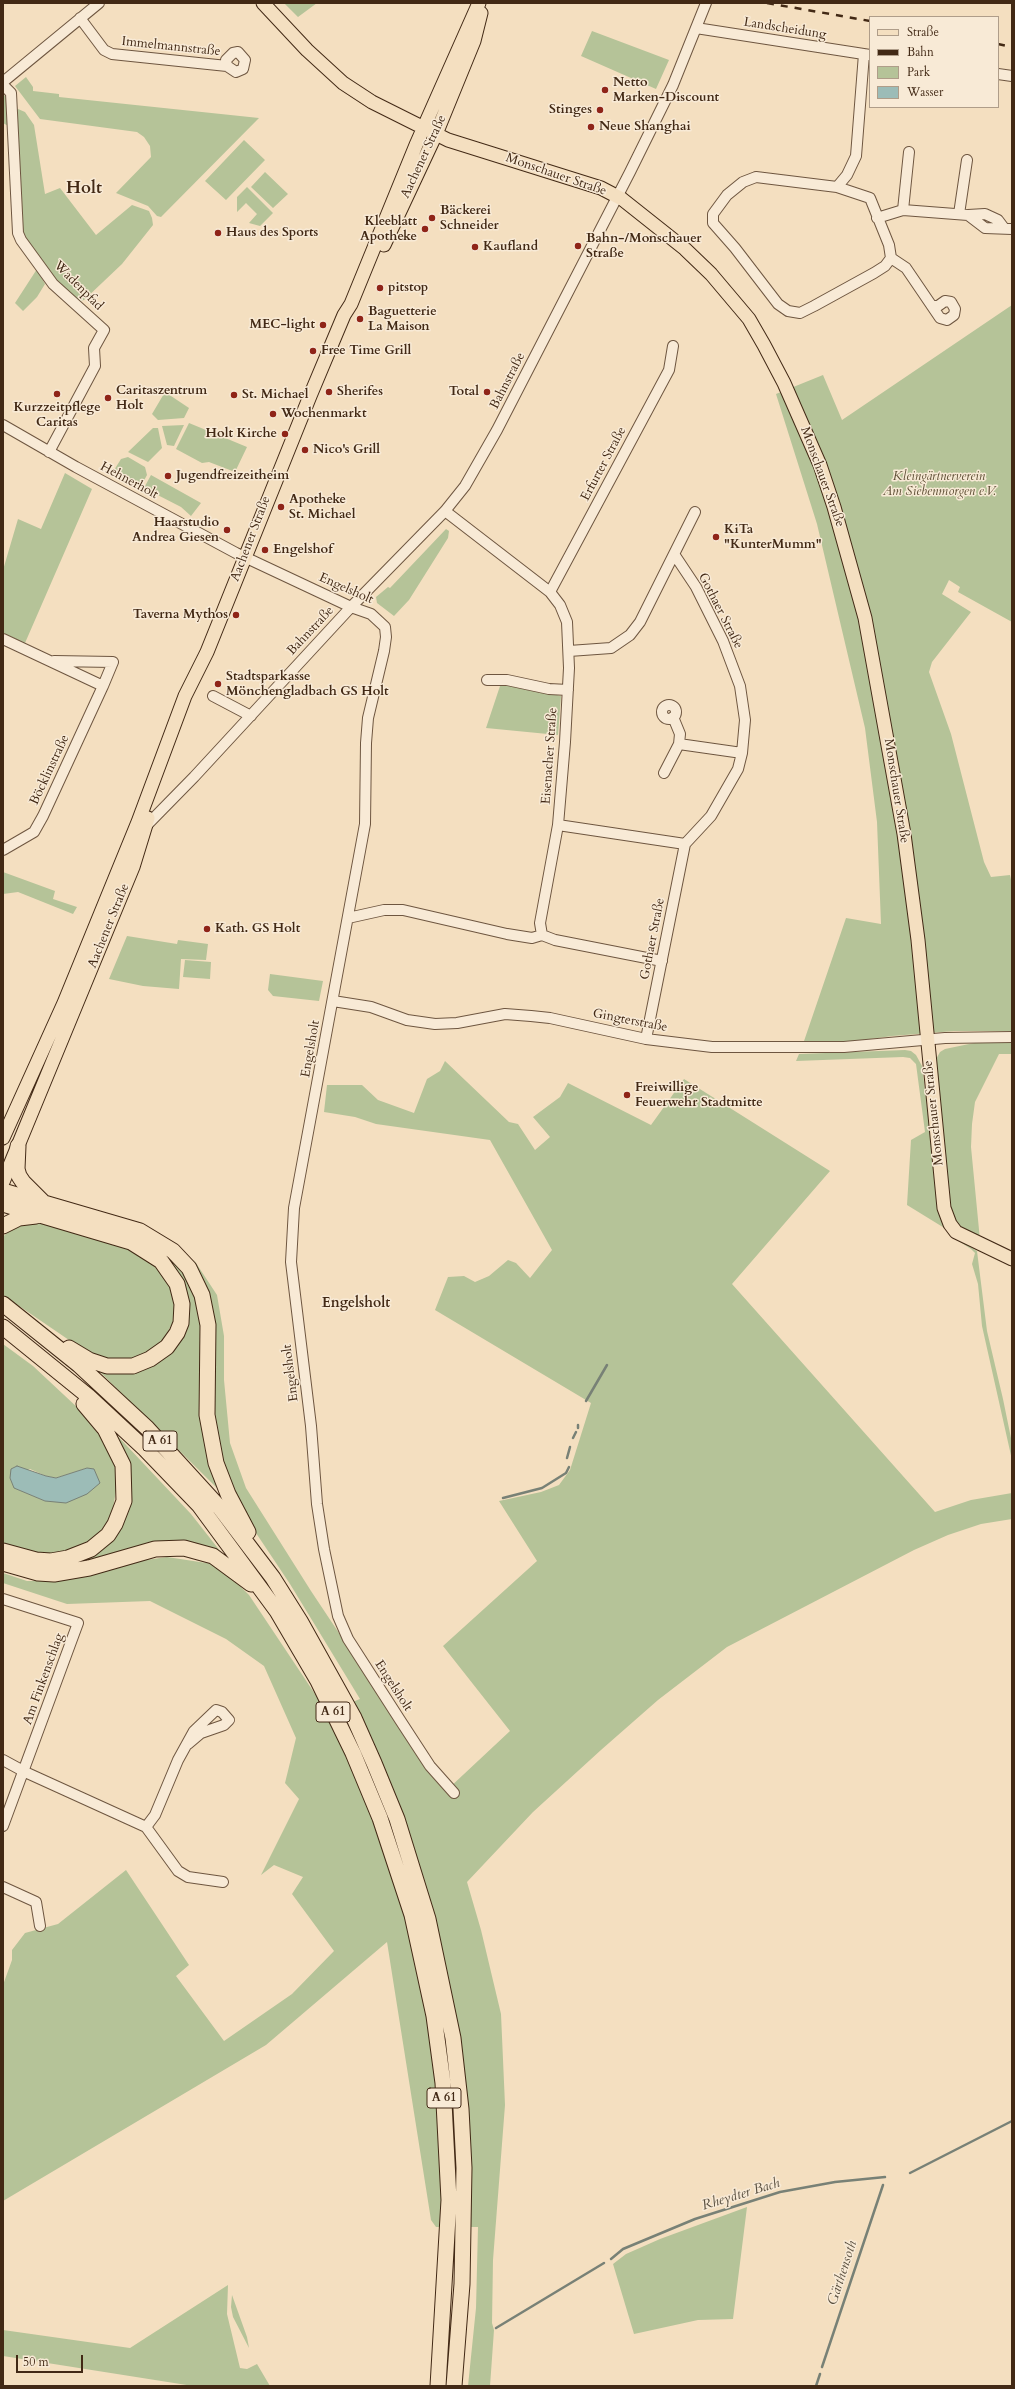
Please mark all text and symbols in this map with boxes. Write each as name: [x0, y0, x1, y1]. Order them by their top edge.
street label: Landscheidung: [743, 15, 827, 43]
legend: [869, 16, 999, 108]
text: Straße: [907, 24, 939, 40]
street label: Immelmannstraße: [121, 34, 221, 60]
text: Bahn: [907, 44, 934, 60]
text: Park: [907, 64, 930, 80]
place label: Netto Marken-Discount: [613, 75, 719, 106]
text: Wasser: [907, 84, 943, 100]
marker: Netto Marken-Discount: [600, 85, 610, 95]
place label: Stinges: [549, 102, 592, 118]
marker: Stinges: [595, 105, 605, 115]
street label: Aachener Straße: [398, 113, 450, 201]
place label: Neue Shanghai: [599, 119, 691, 135]
marker: Neue Shanghai: [586, 122, 596, 132]
street label: Monschauer Straße: [504, 150, 608, 200]
district label: Holt: [66, 179, 102, 199]
place label: Bäckerei Schneider: [440, 203, 499, 234]
marker: Bäckerei Schneider: [427, 213, 437, 223]
place label: Kleeblatt Apotheke: [360, 214, 417, 245]
marker: Kleeblatt Apotheke: [420, 224, 430, 234]
place label: Haus des Sports: [226, 225, 318, 241]
marker: Haus des Sports: [213, 228, 223, 238]
place label: Bahn-/Monschauer Straße: [586, 231, 701, 262]
place label: Kaufland: [483, 239, 538, 255]
marker: Bahn-/Monschauer Straße: [573, 241, 583, 251]
marker: Kaufland: [470, 242, 480, 252]
street label: Wadenpfad: [50, 258, 106, 314]
place label: pitstop: [388, 280, 428, 296]
marker: pitstop: [375, 283, 385, 293]
place label: Baguetterie La Maison: [368, 304, 437, 335]
marker: Baguetterie La Maison: [355, 314, 365, 324]
place label: MEC-light: [249, 317, 315, 333]
marker: MEC-light: [318, 320, 328, 330]
place label: Free Time Grill: [321, 343, 411, 359]
marker: Free Time Grill: [308, 346, 318, 356]
street label: Bahnstraße: [487, 350, 529, 412]
place label: Caritaszentrum Holt: [116, 383, 207, 414]
place label: Sherifes: [337, 384, 383, 400]
place label: Total: [449, 384, 479, 400]
place label: St. Michael: [242, 387, 309, 403]
marker: Sherifes: [324, 387, 334, 397]
marker: Total: [482, 387, 492, 397]
marker: Kurzzeitpflege Caritas: [52, 389, 62, 399]
marker: St. Michael: [229, 390, 239, 400]
marker: Caritaszentrum Holt: [103, 393, 113, 403]
place label: Kurzzeitpflege Caritas: [13, 400, 101, 431]
place label: Wochenmarkt: [281, 406, 366, 422]
marker: Wochenmarkt: [268, 409, 278, 419]
street label: Erfurter Straße: [578, 424, 630, 504]
street label: Monschauer Straße: [797, 425, 847, 529]
place label: Holt Kirche: [206, 426, 277, 442]
marker: Holt Kirche: [280, 429, 290, 439]
place label: Nico's Grill: [313, 442, 380, 458]
marker: Nico's Grill: [300, 445, 310, 455]
street label: Hehnerholt: [97, 459, 161, 503]
place label: Jugendfreizeitheim: [176, 468, 289, 484]
park label: Kleingärtnerverein Am Siebenmorgen e.V.: [883, 469, 995, 500]
marker: Jugendfreizeitheim: [163, 471, 173, 481]
place label: Apotheke St. Michael: [289, 492, 356, 523]
street label: Aachener Straße: [228, 494, 274, 584]
marker: Apotheke St. Michael: [276, 502, 286, 512]
place label: Haarstudio Andrea Giesen: [132, 515, 219, 546]
place label: KiTa "KunterMumm": [724, 522, 822, 553]
marker: Haarstudio Andrea Giesen: [222, 525, 232, 535]
marker: KiTa "KunterMumm": [711, 532, 721, 542]
place label: Engelshof: [273, 542, 333, 558]
marker: Engelshof: [260, 545, 270, 555]
street label: Engelsholt: [316, 570, 376, 608]
street label: Gothaer Straße: [694, 571, 746, 651]
street label: Bahnstraße: [284, 603, 338, 659]
place label: Taverna Mythos: [133, 607, 228, 623]
marker: Taverna Mythos: [231, 610, 241, 620]
place label: Stadtsparkasse Mönchengladbach GS Holt: [226, 669, 389, 700]
marker: Stadtsparkasse Mönchengladbach GS Holt: [213, 679, 223, 689]
street label: Eisenacher Straße: [539, 707, 561, 805]
street label: Böcklinstraße: [27, 732, 73, 808]
street label: Monschauer Straße: [880, 738, 912, 844]
street label: Aachener Straße: [85, 881, 133, 971]
street label: Gothaer Straße: [637, 897, 669, 981]
place label: Kath. GS Holt: [215, 921, 300, 937]
marker: Kath. GS Holt: [202, 924, 212, 934]
street label: Gingterstraße: [591, 1006, 669, 1036]
street label: Engelsholt: [298, 1019, 324, 1079]
street label: Monschauer Straße: [921, 1060, 947, 1166]
place label: Freiwillige Feuerwehr Stadtmitte: [635, 1080, 763, 1111]
marker: Freiwillige Feuerwehr Stadtmitte: [622, 1090, 632, 1100]
district label: Engelsholt: [322, 1296, 390, 1312]
street label: Engelsholt: [280, 1343, 302, 1403]
road number: A 61: [143, 1431, 177, 1451]
street label: Am Finkenschlag: [20, 1631, 68, 1727]
street label: Engelsholt: [371, 1658, 415, 1714]
road number: A 61: [316, 1702, 350, 1722]
road number: A 61: [427, 2088, 461, 2108]
water label: Rheydter Bach: [700, 2175, 782, 2215]
water label: Gärthensoth: [825, 2239, 861, 2307]
scale bar: [18, 2347, 85, 2373]
text: 50 m: [23, 2354, 49, 2370]

